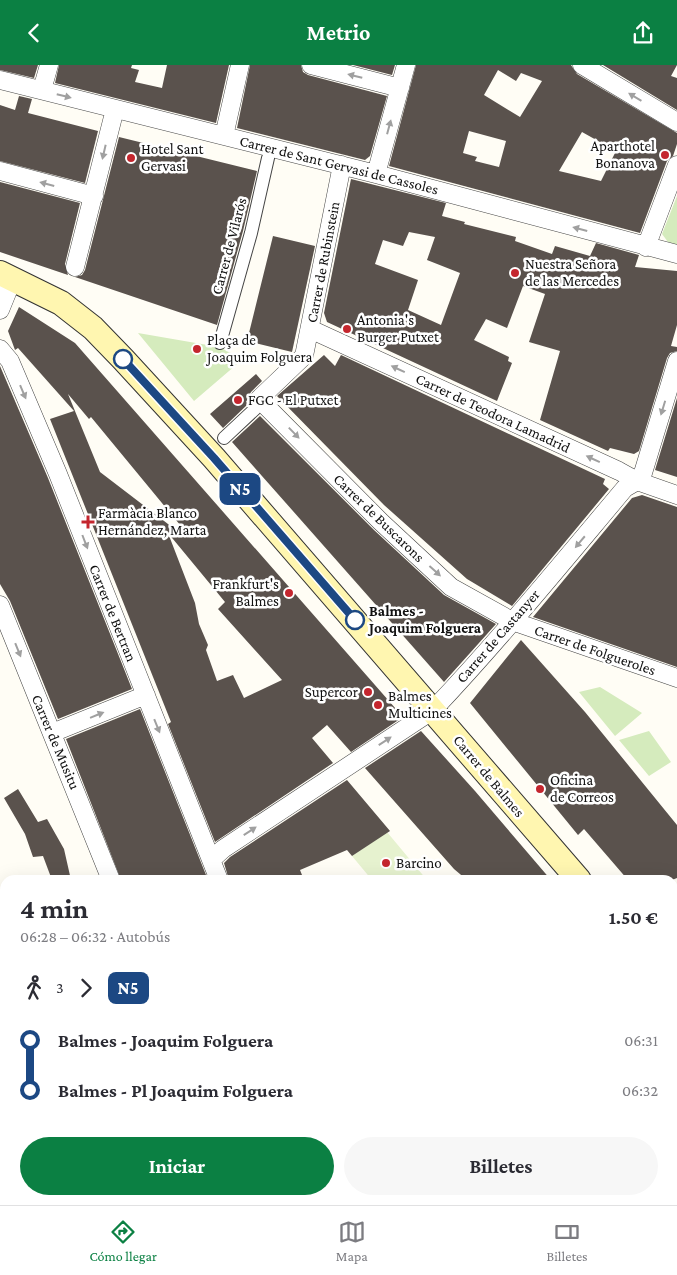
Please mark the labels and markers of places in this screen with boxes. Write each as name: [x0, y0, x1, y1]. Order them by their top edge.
place label: Aparthotel Bonanova: [590, 138, 655, 171]
place label: Hotel Sant Gervasi: [141, 141, 205, 174]
marker: Aparthotel Bonanova: [659, 149, 671, 161]
marker: Hotel Sant Gervasi: [125, 152, 137, 164]
place label: Nuestra Señora de las Mercedes: [525, 256, 619, 289]
marker: Nuestra Señora de las Mercedes: [509, 267, 521, 279]
place label: Antonia's Burger Putxet: [357, 312, 440, 346]
marker: Antonia's Burger Putxet: [341, 323, 353, 335]
place label: Plaça de Joaquim Folguera: [205, 332, 313, 366]
marker: Plaça de Joaquim Folguera: [191, 343, 203, 355]
unlabelled marker: [113, 349, 133, 369]
place label: FGC - El Putxet: [248, 392, 339, 408]
marker: FGC - El Putxet: [232, 394, 244, 406]
place label: Farmàcia Blanco Hernández, Marta: [98, 505, 207, 538]
marker: Farmàcia Blanco Hernández, Marta: [82, 516, 94, 528]
place label: Frankfurt's Balmes: [212, 576, 279, 609]
marker: Frankfurt's Balmes: [283, 587, 295, 599]
place label: Balmes - Joaquim Folguera: [367, 603, 482, 636]
marker: Balmes - Joaquim Folguera: [345, 610, 365, 630]
place label: Supercor: [305, 684, 359, 701]
marker: Supercor: [362, 686, 374, 698]
place label: Balmes Multicines: [388, 688, 452, 721]
marker: Balmes Multicines: [372, 699, 384, 711]
place label: Oficina de Correos: [550, 772, 614, 805]
marker: Oficina de Correos: [534, 783, 546, 795]
place label: Barcino: [396, 855, 442, 871]
marker: Barcino: [380, 857, 392, 869]

